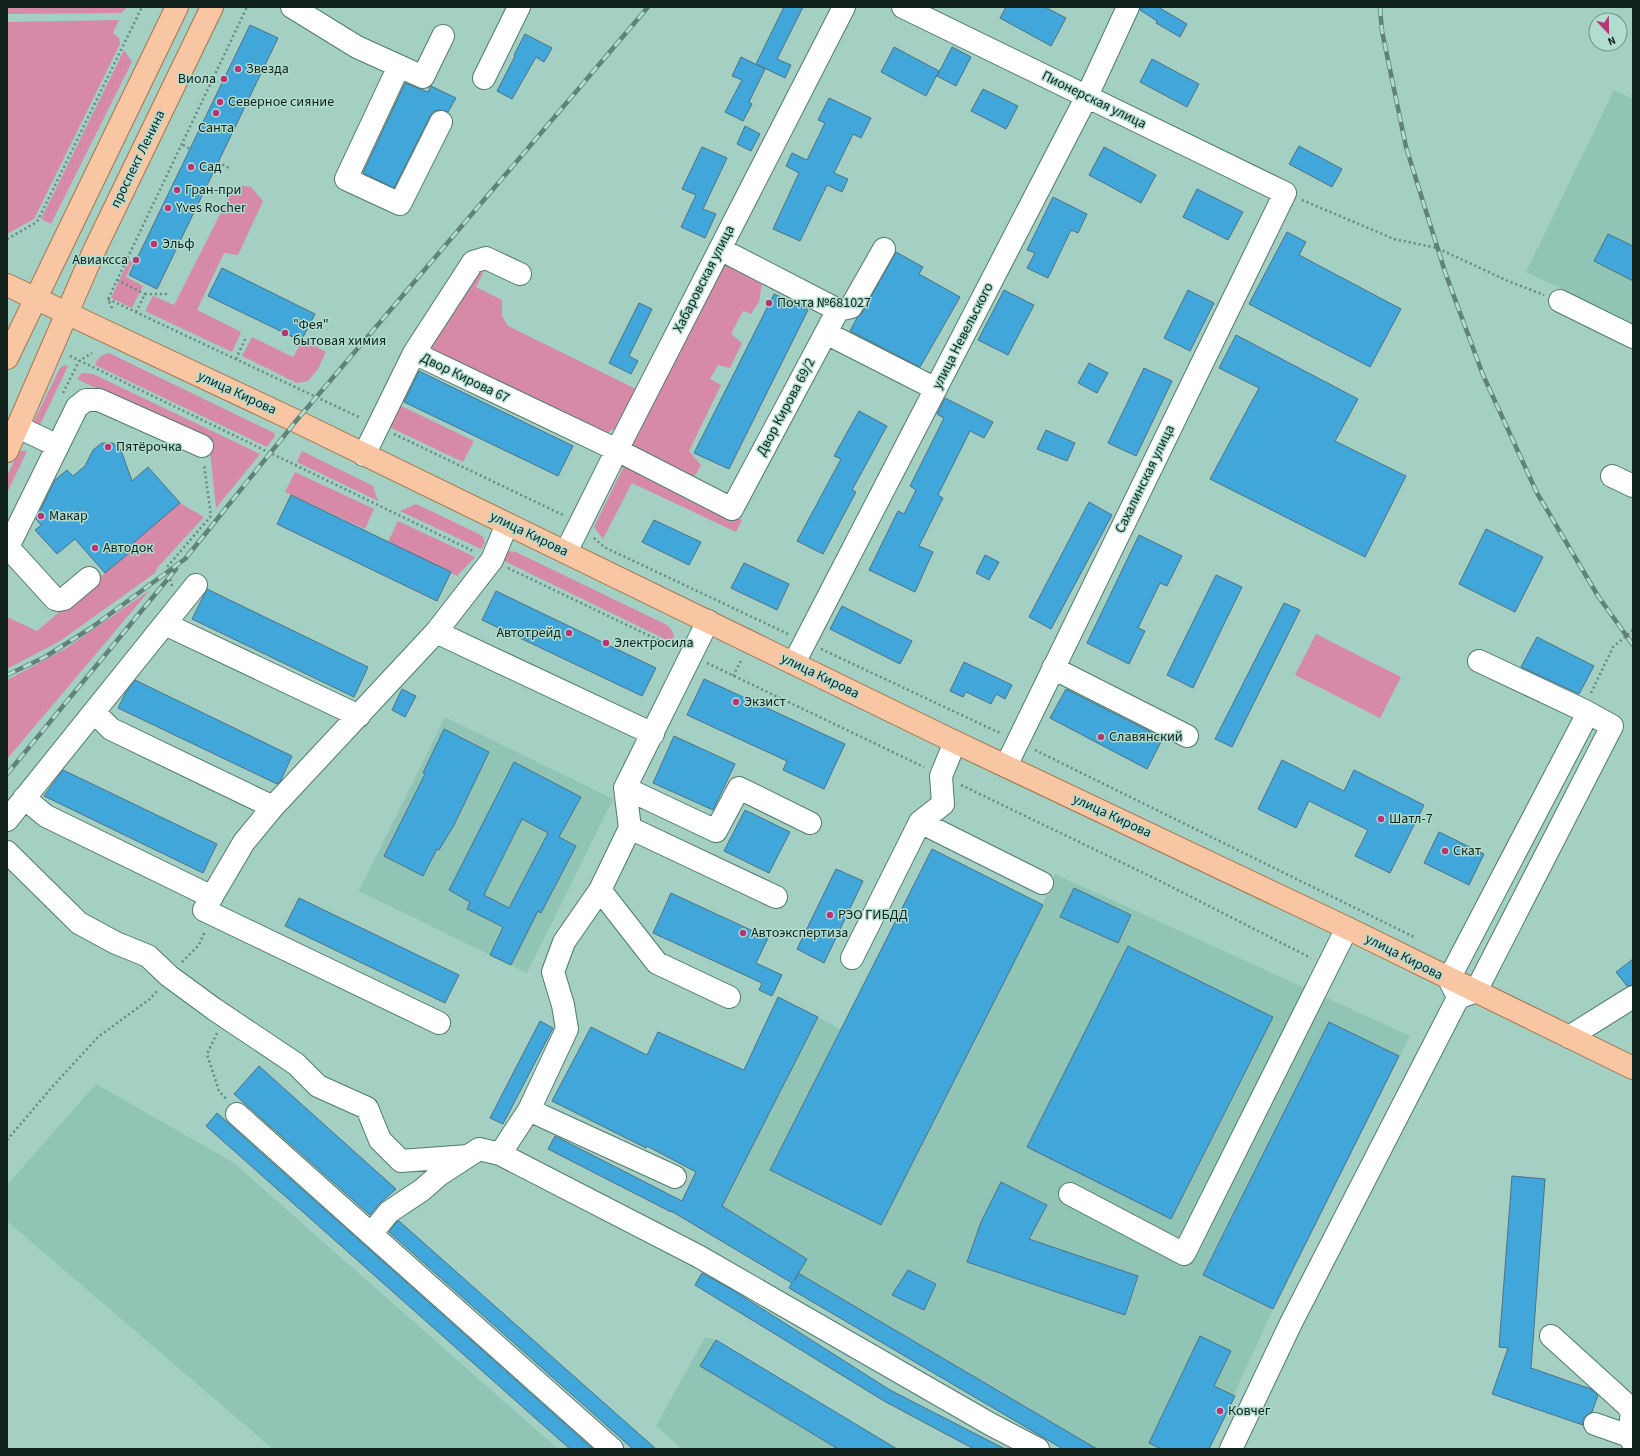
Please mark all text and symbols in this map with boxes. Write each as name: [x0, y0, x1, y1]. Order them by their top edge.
north arrow: [1588, 12, 1628, 52]
text: N: [1605, 32, 1618, 49]
place label: Звезда: [246, 59, 289, 79]
marker: Звезда: [233, 64, 243, 74]
street label: Пионерская улица: [1038, 66, 1150, 134]
place label: Виола: [178, 69, 216, 89]
marker: Виола: [219, 74, 229, 84]
place label: Северное сияние: [228, 92, 334, 112]
marker: Северное сияние: [215, 97, 225, 107]
street label: проспект Ленина: [106, 107, 170, 211]
marker: Санта: [211, 108, 221, 118]
place label: Санта: [198, 118, 234, 138]
place label: Сад: [199, 157, 222, 177]
marker: Сад: [186, 162, 196, 172]
place label: Гран-при: [185, 180, 241, 200]
marker: Гран-при: [172, 185, 182, 195]
place label: Yves Rocher: [175, 198, 246, 218]
marker: Yves Rocher: [163, 203, 173, 213]
street label: Хабаровская улица: [668, 222, 740, 336]
place label: Эльф: [162, 234, 194, 254]
marker: Эльф: [149, 239, 159, 249]
place label: Авиаксса: [72, 250, 128, 270]
marker: Авиаксса: [131, 255, 141, 265]
street label: улица Невельского: [927, 279, 999, 393]
place label: Почта №681027: [777, 293, 871, 313]
marker: Почта №681027: [764, 298, 774, 308]
place label: "Фея" бытовая химия: [293, 315, 386, 351]
marker: "Фея" бытовая химия: [280, 328, 290, 338]
street label: Двор Кирова 67: [417, 348, 513, 408]
street label: Двор Кирова 69/2: [752, 354, 820, 460]
street label: улица Кирова: [194, 366, 280, 420]
street label: Сахалинская улица: [1110, 421, 1180, 537]
place label: Пятёрочка: [116, 437, 182, 457]
marker: Пятёрочка: [103, 442, 113, 452]
place label: Макар: [49, 506, 88, 526]
street label: улица Кирова: [486, 506, 572, 562]
marker: Макар: [36, 511, 46, 521]
place label: Автодок: [103, 538, 153, 558]
marker: Автодок: [90, 543, 100, 553]
place label: Автотрейд: [496, 623, 562, 643]
marker: Автотрейд: [564, 628, 574, 638]
place label: Электросила: [614, 633, 694, 653]
marker: Электросила: [601, 638, 611, 648]
street label: улица Кирова: [777, 648, 863, 704]
place label: Экзист: [744, 692, 786, 712]
marker: Экзист: [731, 697, 741, 707]
place label: Славянский: [1109, 727, 1183, 747]
marker: Славянский: [1096, 732, 1106, 742]
street label: улица Кирова: [1069, 789, 1155, 843]
place label: Шатл-7: [1389, 809, 1433, 829]
marker: Шатл-7: [1376, 814, 1386, 824]
place label: Скат: [1453, 841, 1482, 861]
marker: Скат: [1440, 846, 1450, 856]
place label: РЭО ГИБДД: [838, 905, 908, 925]
marker: РЭО ГИБДД: [825, 910, 835, 920]
place label: Автоэкспертиза: [751, 923, 848, 943]
marker: Автоэкспертиза: [738, 928, 748, 938]
street label: улица Кирова: [1362, 929, 1446, 985]
place label: Ковчег: [1228, 1401, 1271, 1421]
marker: Ковчег: [1215, 1406, 1225, 1416]

